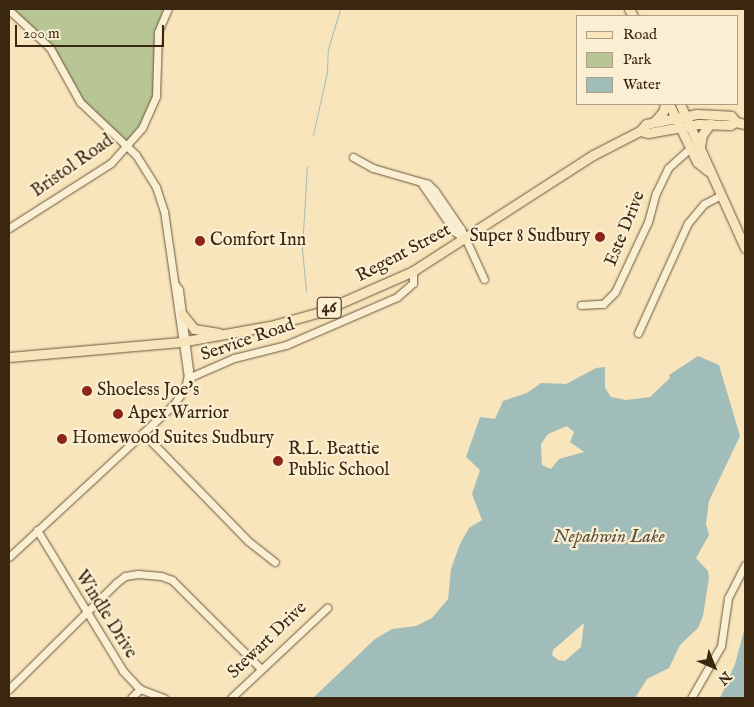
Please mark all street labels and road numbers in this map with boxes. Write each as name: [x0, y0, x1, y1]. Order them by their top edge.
street label: Bristol Road: [28, 131, 118, 203]
street label: Este Drive: [601, 188, 651, 270]
street label: Regent Street: [353, 220, 455, 288]
road number: 46: [316, 294, 342, 322]
street label: Service Road: [198, 315, 298, 367]
street label: Windle Drive: [69, 567, 141, 663]
street label: Stewart Drive: [224, 598, 312, 684]

